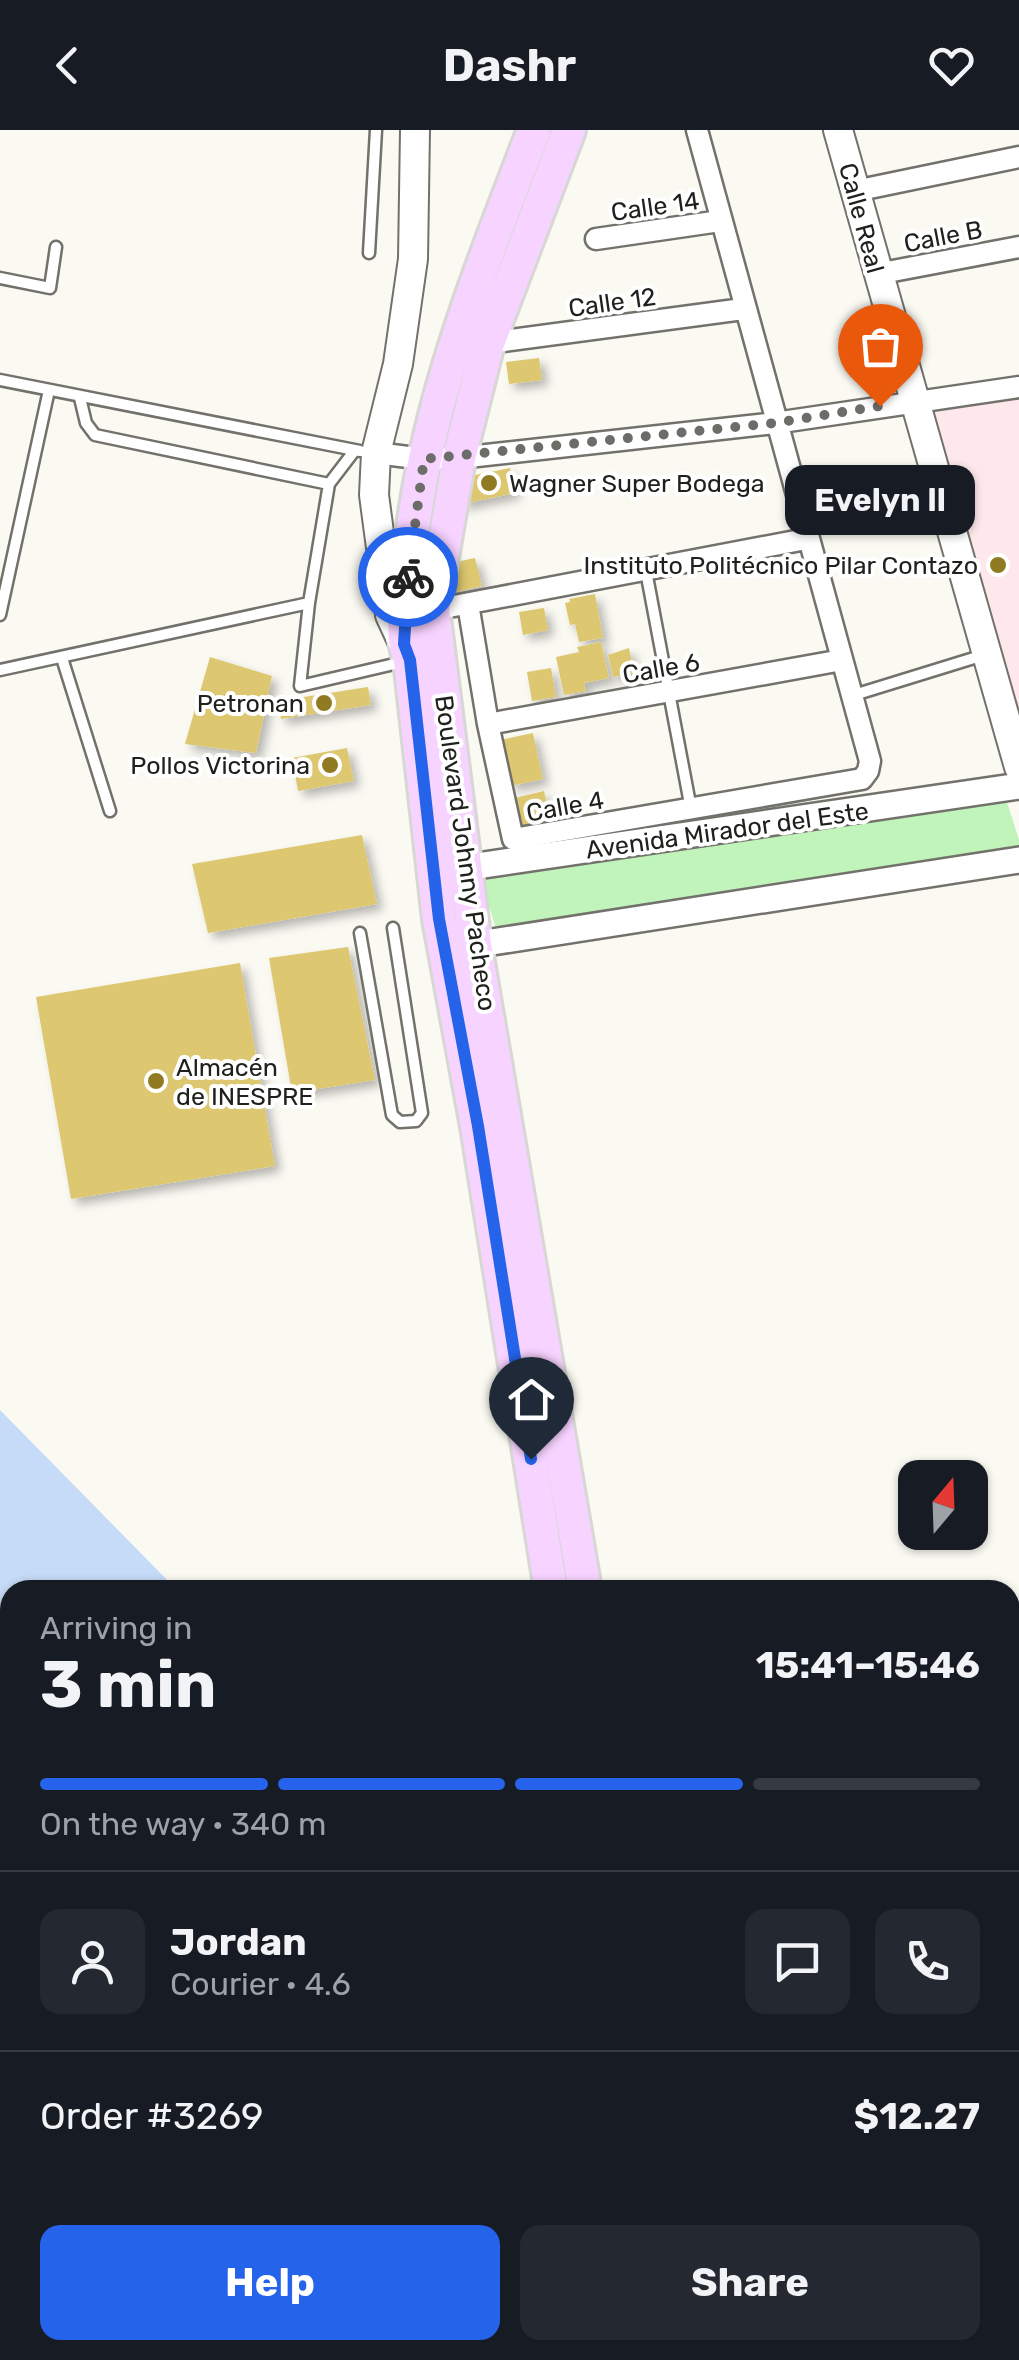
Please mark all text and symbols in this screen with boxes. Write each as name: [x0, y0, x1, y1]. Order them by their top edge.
icon: back: [40, 38, 95, 93]
icon: heart: [924, 38, 979, 93]
text: Dashr: [443, 39, 576, 92]
street label: Calle Real: [833, 160, 890, 276]
street label: Calle 14: [609, 186, 701, 227]
street label: Calle B: [901, 215, 985, 258]
street label: Calle 12: [566, 282, 658, 323]
pin: [838, 304, 923, 407]
icon: bag: [853, 319, 908, 374]
callout: Evelyn ll: [785, 466, 975, 536]
place label: Wagner Super Bodega: [509, 469, 765, 498]
marker: Wagner Super Bodega: [478, 472, 500, 494]
text: Evelyn ll: [814, 481, 946, 519]
courier: [358, 527, 458, 627]
icon: bike: [381, 550, 436, 605]
place label: Instituto Politécnico Pilar Contazo: [583, 551, 978, 580]
marker: Instituto Politécnico Pilar Contazo: [987, 554, 1009, 576]
street label: Calle 6: [620, 647, 702, 690]
place label: Petronan: [197, 689, 304, 718]
marker: Petronan: [313, 692, 335, 714]
street label: Boulevard Johnny Pacheco: [429, 693, 502, 1013]
place label: Pollos Victorina: [130, 751, 310, 780]
marker: Pollos Victorina: [319, 754, 341, 776]
street label: Calle 4: [524, 785, 606, 828]
street label: Avenida Mirador del Este: [584, 796, 870, 865]
place label: Almacén de INESPRE: [176, 1053, 313, 1111]
marker: Almacén de INESPRE: [145, 1070, 167, 1092]
pin: [489, 1357, 574, 1460]
icon: home: [504, 1372, 559, 1427]
north arrow: [898, 1460, 988, 1550]
map controls: [898, 1460, 988, 1550]
text: Arriving in: [40, 1609, 192, 1647]
text: 15:41–15:46: [756, 1642, 980, 1688]
text: 3 min: [40, 1646, 217, 1723]
text: On the way · 340 m: [40, 1805, 327, 1843]
button: person: [40, 1909, 145, 2014]
button: chat: [745, 1909, 850, 2014]
button: phone: [875, 1909, 980, 2014]
text: Jordan: [170, 1919, 307, 1965]
text: Courier · 4.6: [170, 1965, 351, 2003]
text: Order #3269: [40, 2093, 264, 2139]
text: $12.27: [854, 2093, 980, 2139]
button: Help: [40, 2225, 500, 2340]
button: Share: [520, 2225, 980, 2340]

